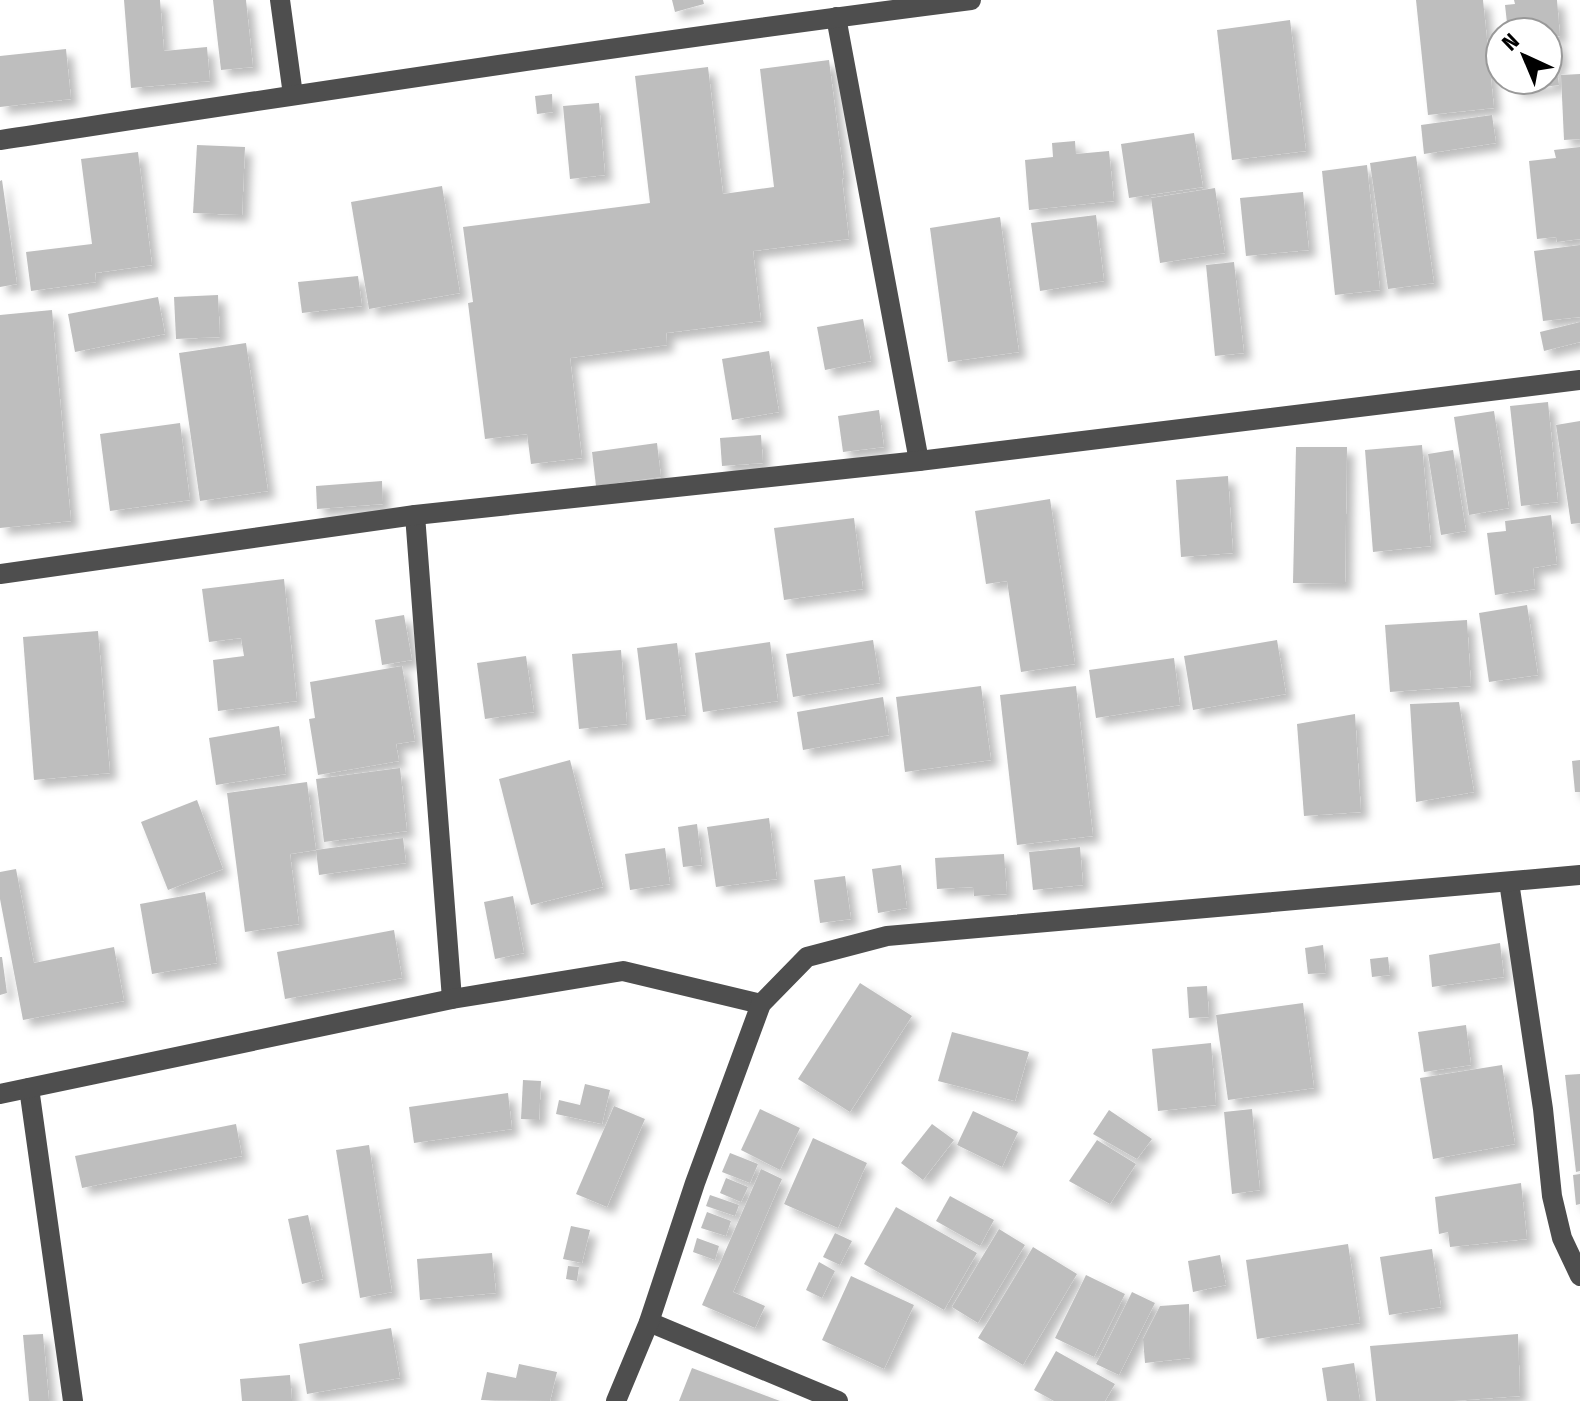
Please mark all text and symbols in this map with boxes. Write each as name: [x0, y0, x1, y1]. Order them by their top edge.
north arrow: [1484, 16, 1564, 96]
text: N: [1496, 28, 1525, 56]

